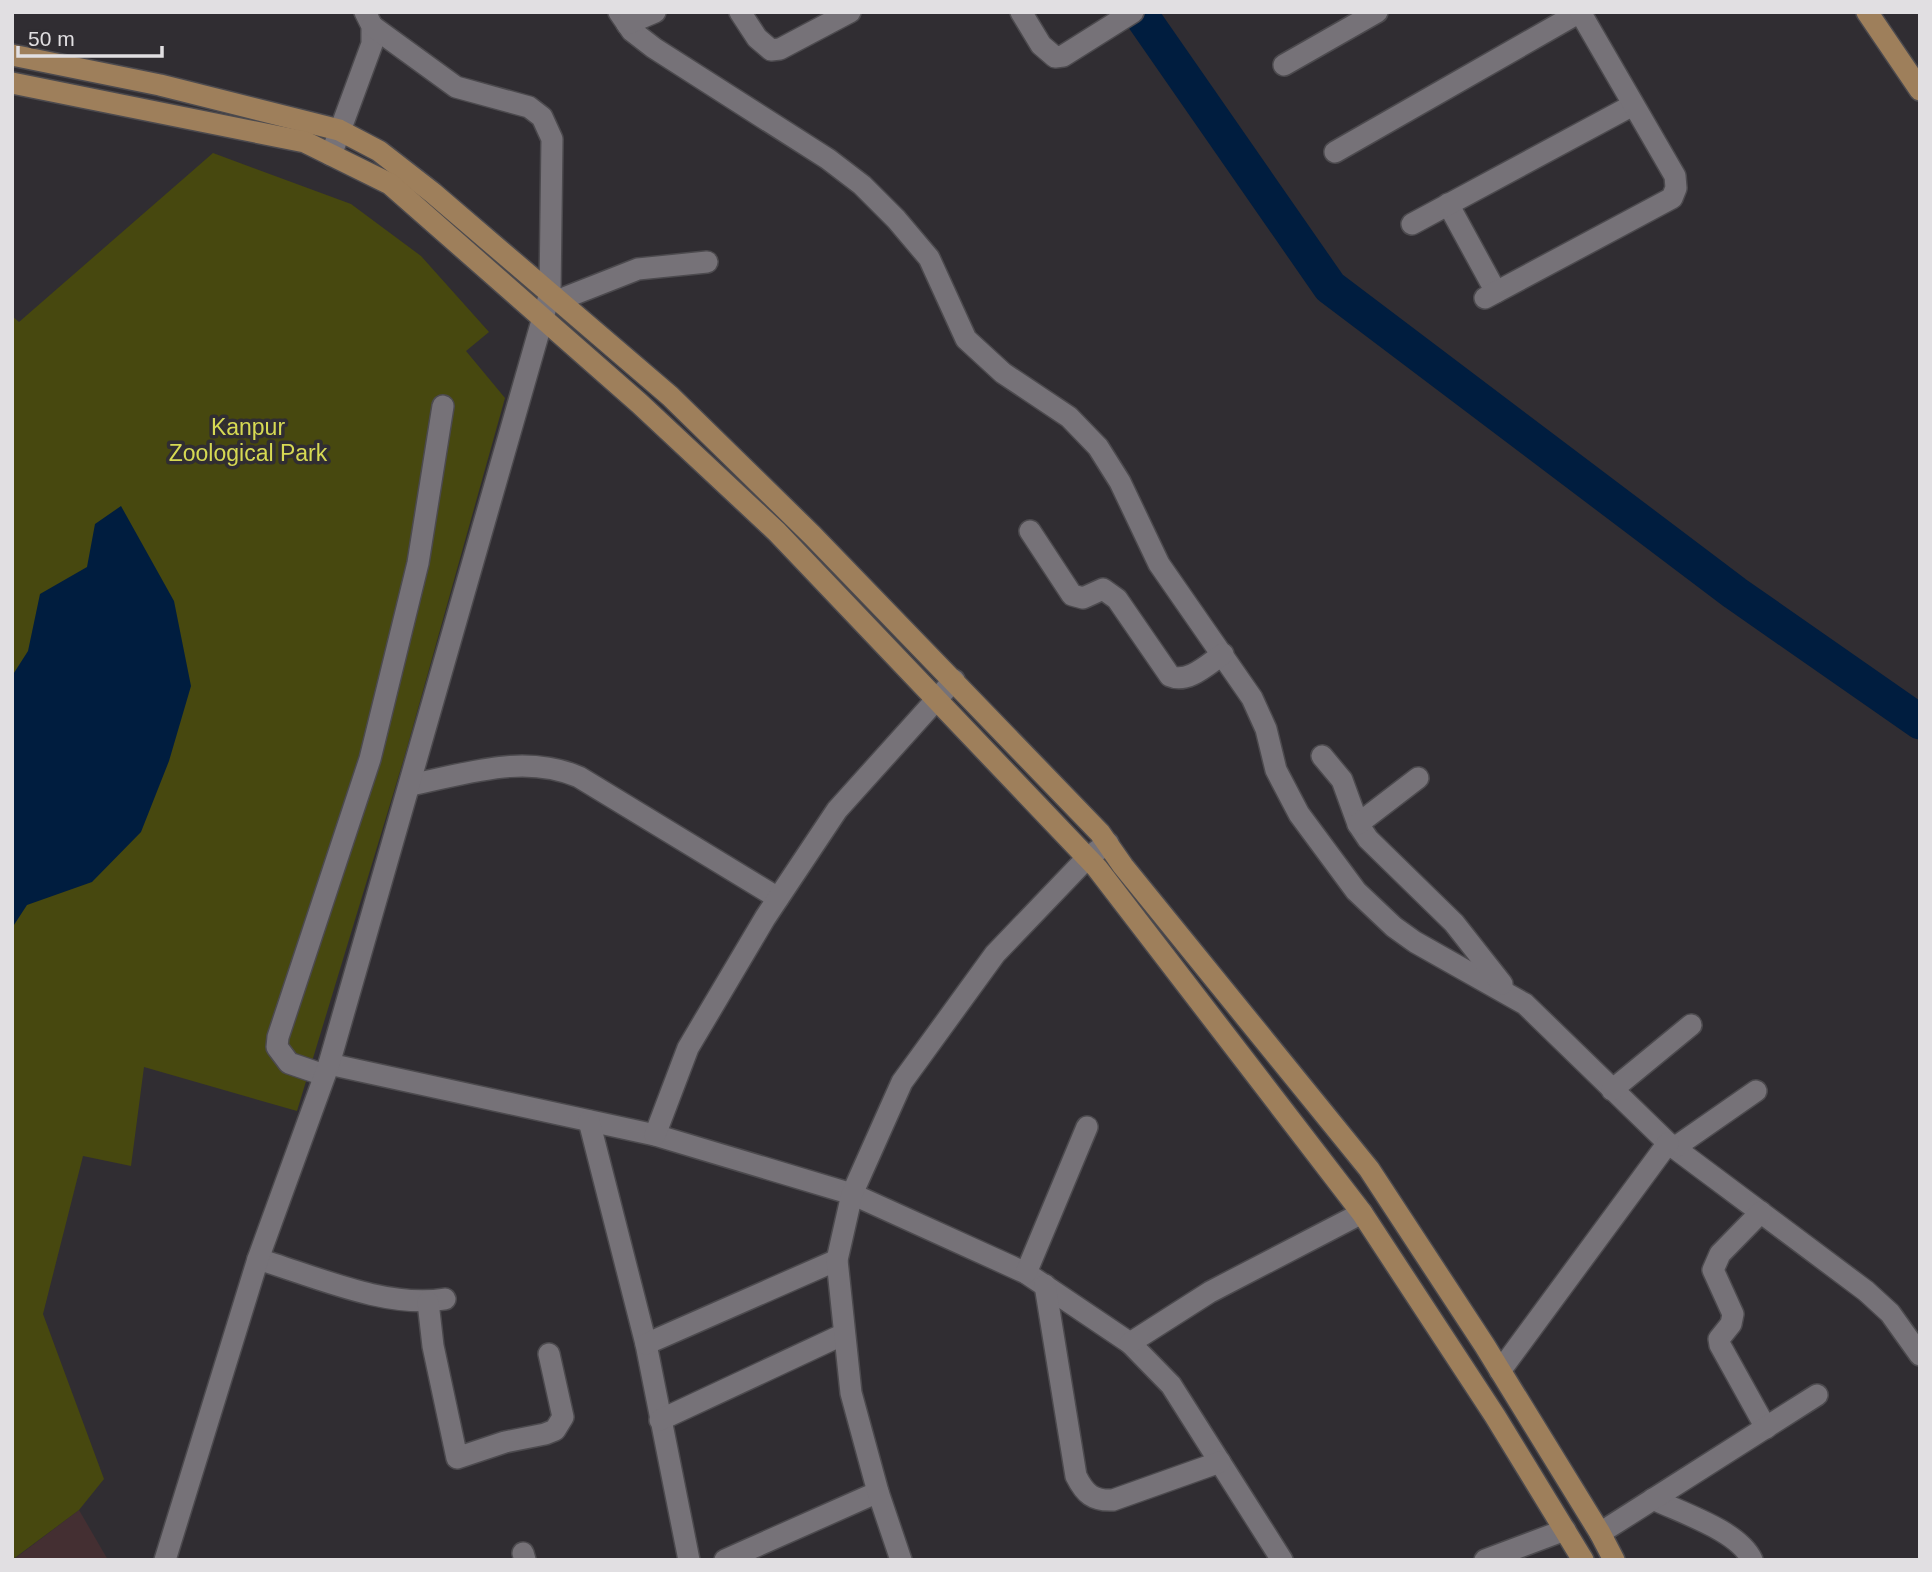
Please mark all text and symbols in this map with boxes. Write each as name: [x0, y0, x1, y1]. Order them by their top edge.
scale bar: [18, 14, 161, 58]
text: 50 m: [28, 27, 75, 50]
park label: Kanpur Zoological Park: [169, 414, 328, 466]

